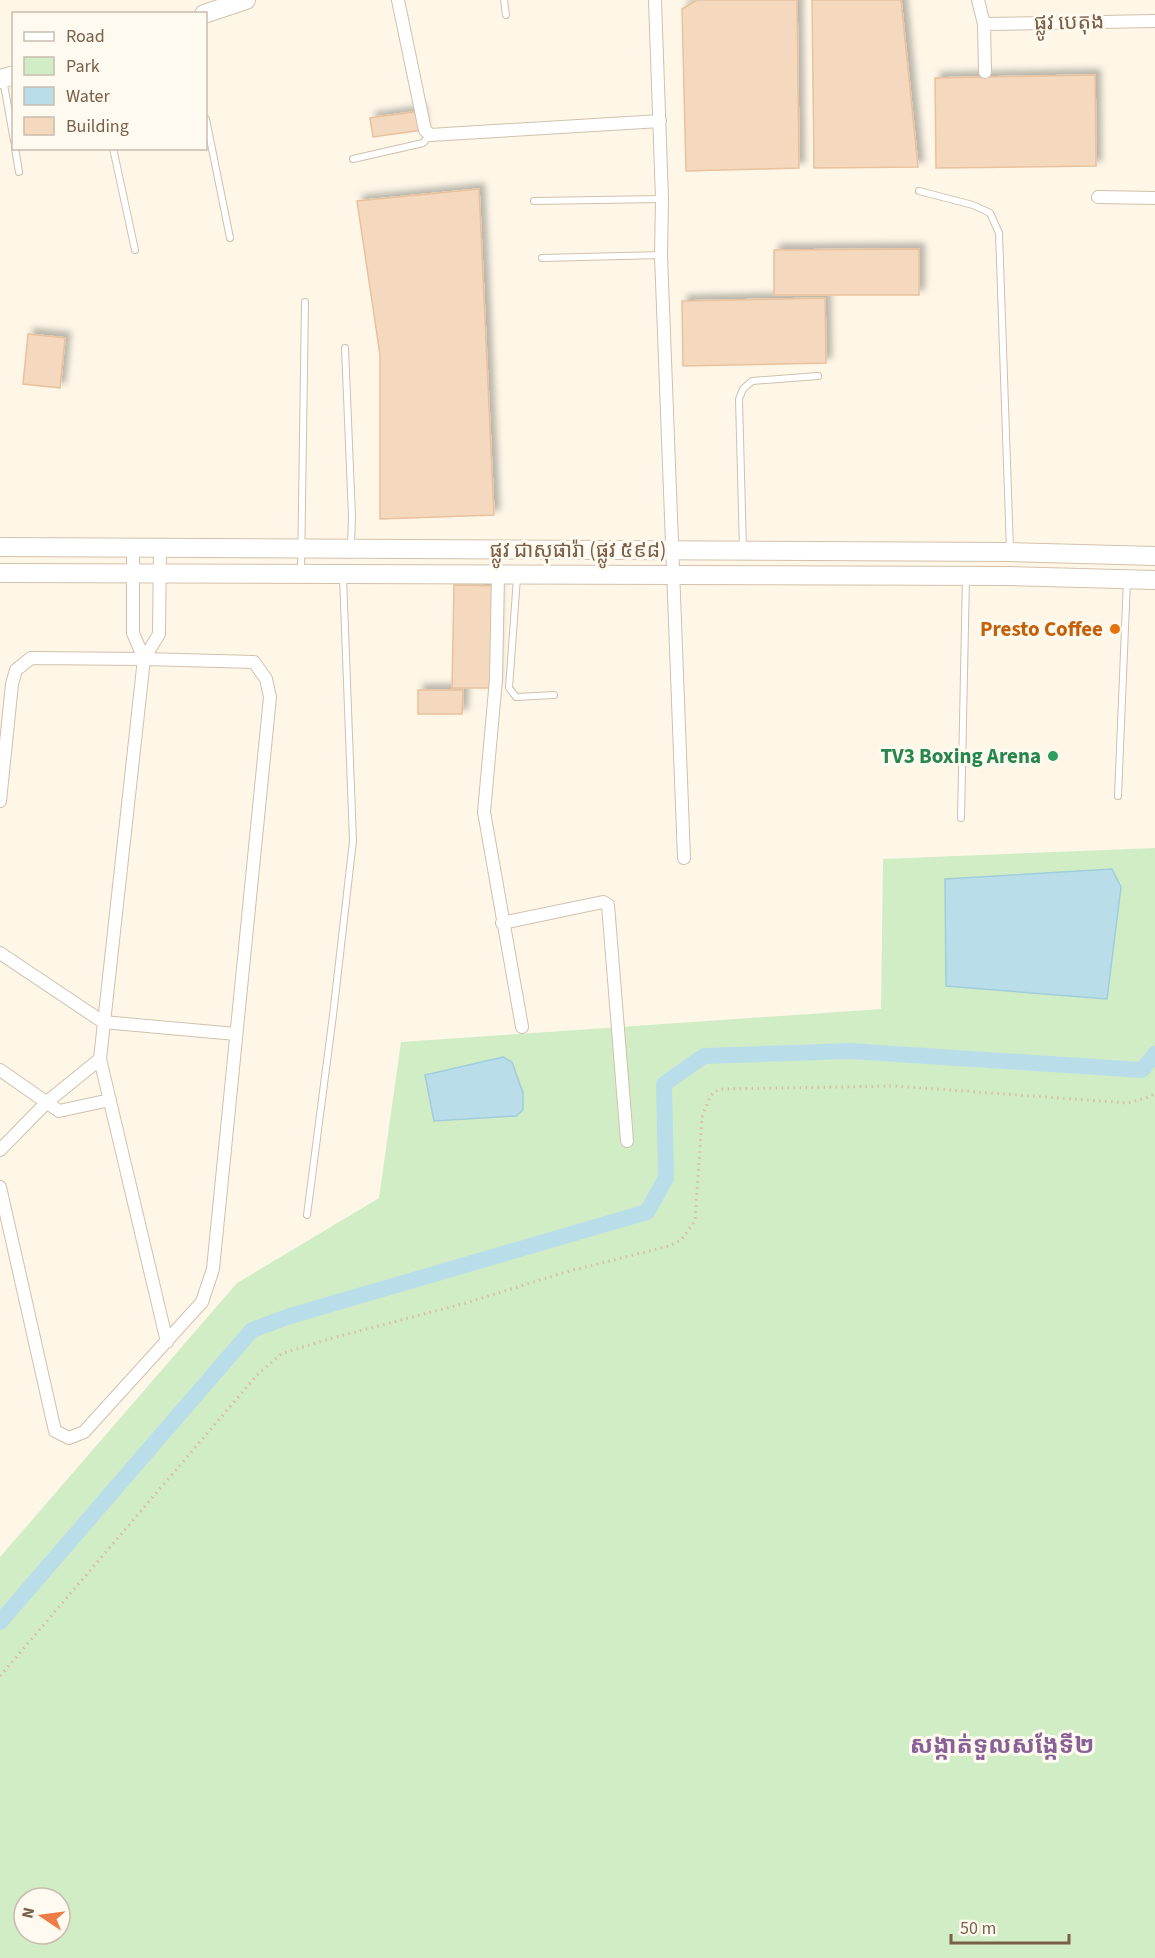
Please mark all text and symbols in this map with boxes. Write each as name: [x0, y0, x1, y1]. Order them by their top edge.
street label: ផ្លូវ បេតុង: [1034, 6, 1105, 42]
legend: [12, 12, 207, 150]
text: Road: [66, 24, 105, 49]
text: Park: [66, 54, 100, 79]
text: Water: [66, 84, 110, 109]
text: Building: [66, 114, 129, 139]
street label: ផ្លូវ ជាសុផារ៉ា (ផ្លូវ ៥៩៨): [490, 535, 666, 569]
place label: Presto Coffee: [980, 614, 1103, 644]
marker: Presto Coffee: [1108, 622, 1122, 636]
place label: TV3 Boxing Arena: [880, 741, 1041, 771]
marker: TV3 Boxing Arena: [1046, 749, 1060, 763]
district label: សង្កាត់ទួលសង្កែទី២: [910, 1728, 1094, 1763]
north arrow: [12, 1886, 72, 1946]
text: N: [16, 1905, 40, 1921]
scale bar: [951, 1907, 1070, 1945]
text: 50 m: [960, 1916, 996, 1941]

